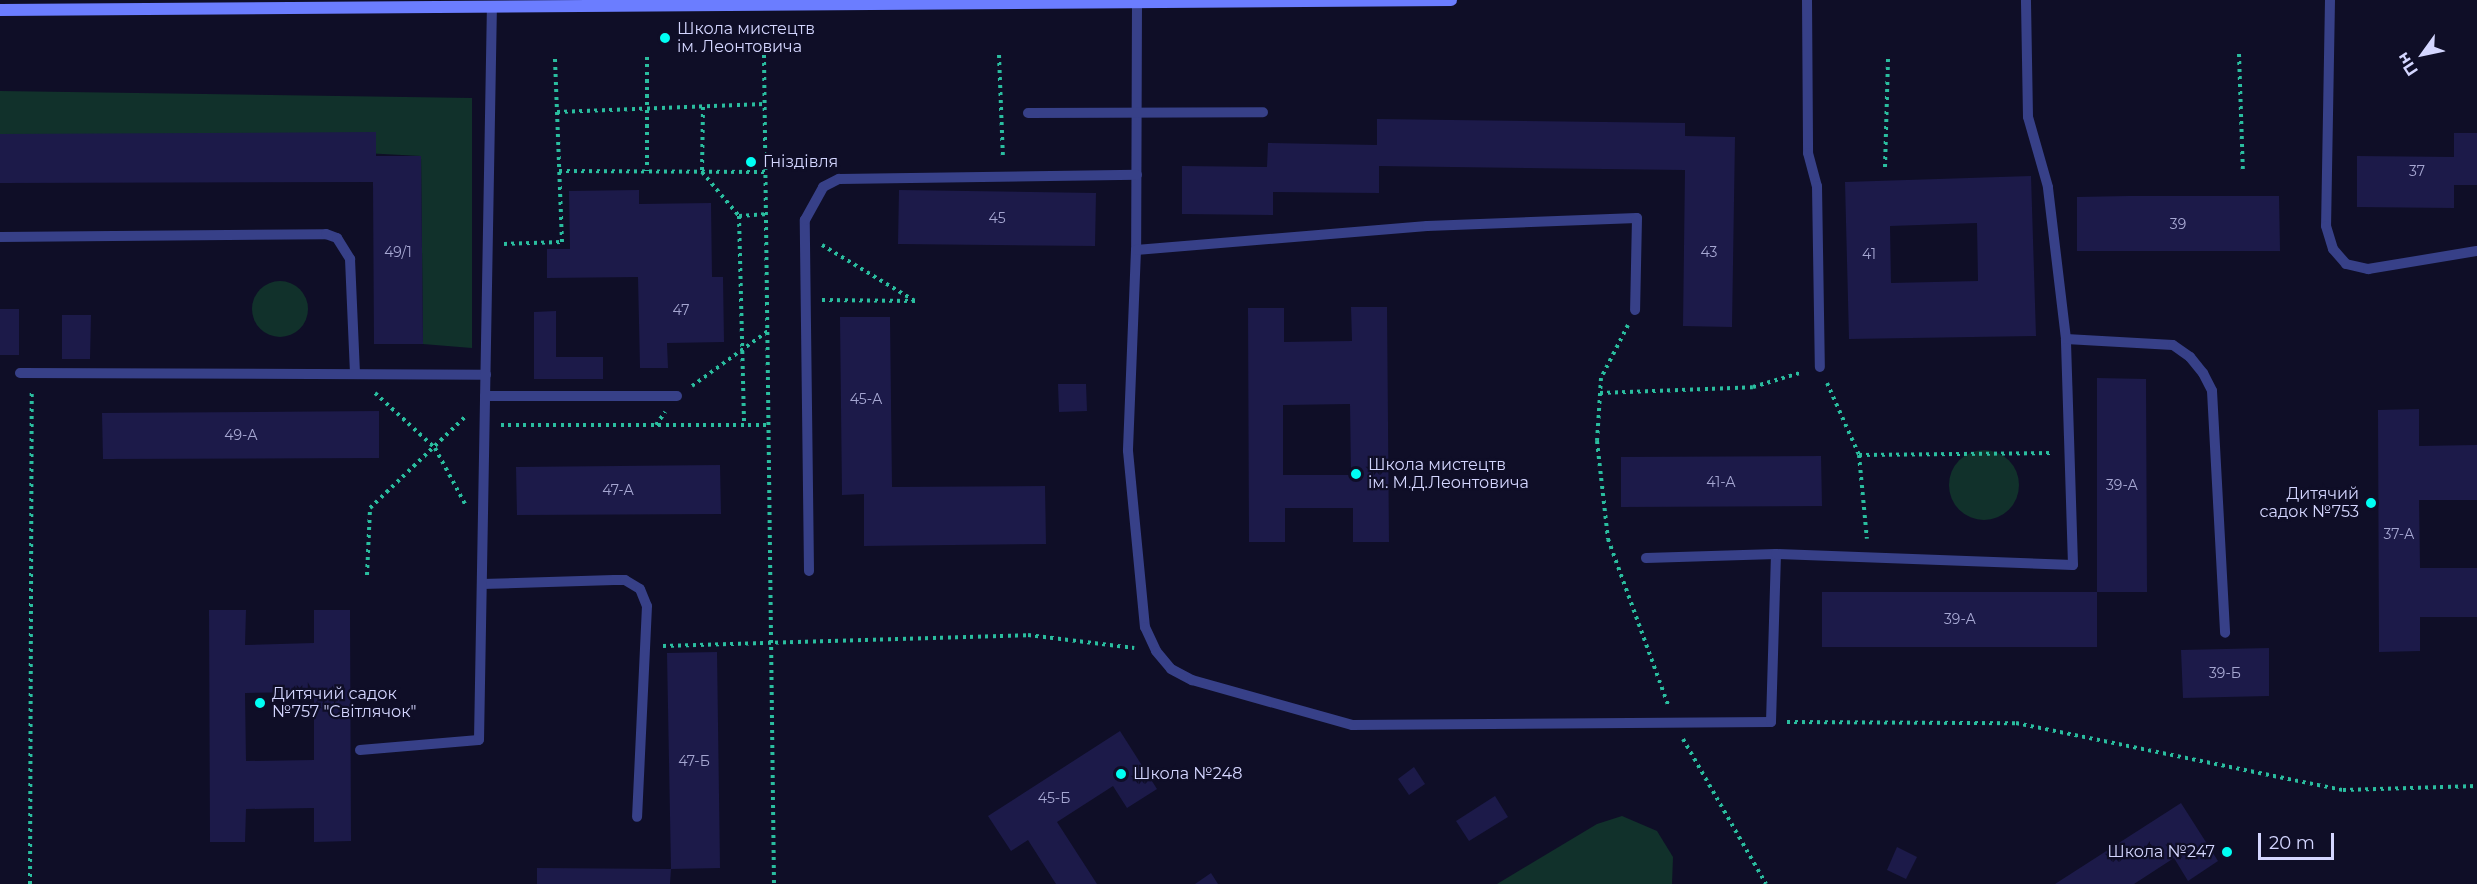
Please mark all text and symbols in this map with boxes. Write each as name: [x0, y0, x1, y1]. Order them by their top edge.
place label: Школа мистецтв ім. Леонтовича: [677, 19, 815, 57]
north arrow: [2393, 24, 2453, 84]
marker: Школа мистецтв ім. Леонтовича: [658, 31, 672, 45]
text: Пн: [2393, 49, 2422, 79]
place label: Гніздівля: [763, 152, 838, 172]
marker: Гніздівля: [744, 155, 758, 169]
house number: 37: [2409, 163, 2425, 179]
house number: 45: [988, 210, 1006, 226]
house number: 39: [2170, 216, 2186, 232]
house number: 49/1: [384, 244, 412, 260]
house number: 43: [1701, 244, 1717, 260]
house number: 41: [1862, 246, 1876, 262]
house number: 47: [673, 302, 689, 318]
house number: 45-А: [850, 391, 882, 407]
house number: 49-А: [224, 427, 258, 443]
place label: Школа мистецтв ім. М.Д.Леонтовича: [1368, 455, 1529, 493]
marker: Школа мистецтв ім. М.Д.Леонтовича: [1349, 467, 1363, 481]
house number: 41-А: [1706, 474, 1736, 490]
house number: 39-А: [2106, 477, 2138, 493]
house number: 47-А: [602, 482, 634, 498]
place label: Дитячий садок №753: [2260, 484, 2359, 522]
marker: Дитячий садок №753: [2364, 496, 2378, 510]
house number: 37-А: [2384, 526, 2414, 542]
house number: 39-А: [1944, 611, 1976, 627]
house number: 39-Б: [2209, 665, 2241, 681]
place label: Дитячий садок №757 "Світлячок": [272, 684, 417, 722]
marker: Дитячий садок №757 "Світлячок": [253, 696, 267, 710]
house number: 47-Б: [678, 753, 710, 769]
place label: Школа №248: [1133, 764, 1242, 784]
marker: Школа №248: [1114, 767, 1128, 781]
house number: 45-Б: [1038, 790, 1070, 806]
scale bar: [2261, 821, 2338, 859]
text: 20 m: [2269, 832, 2315, 854]
place label: Школа №247: [2107, 842, 2215, 862]
marker: Школа №247: [2220, 845, 2234, 859]

